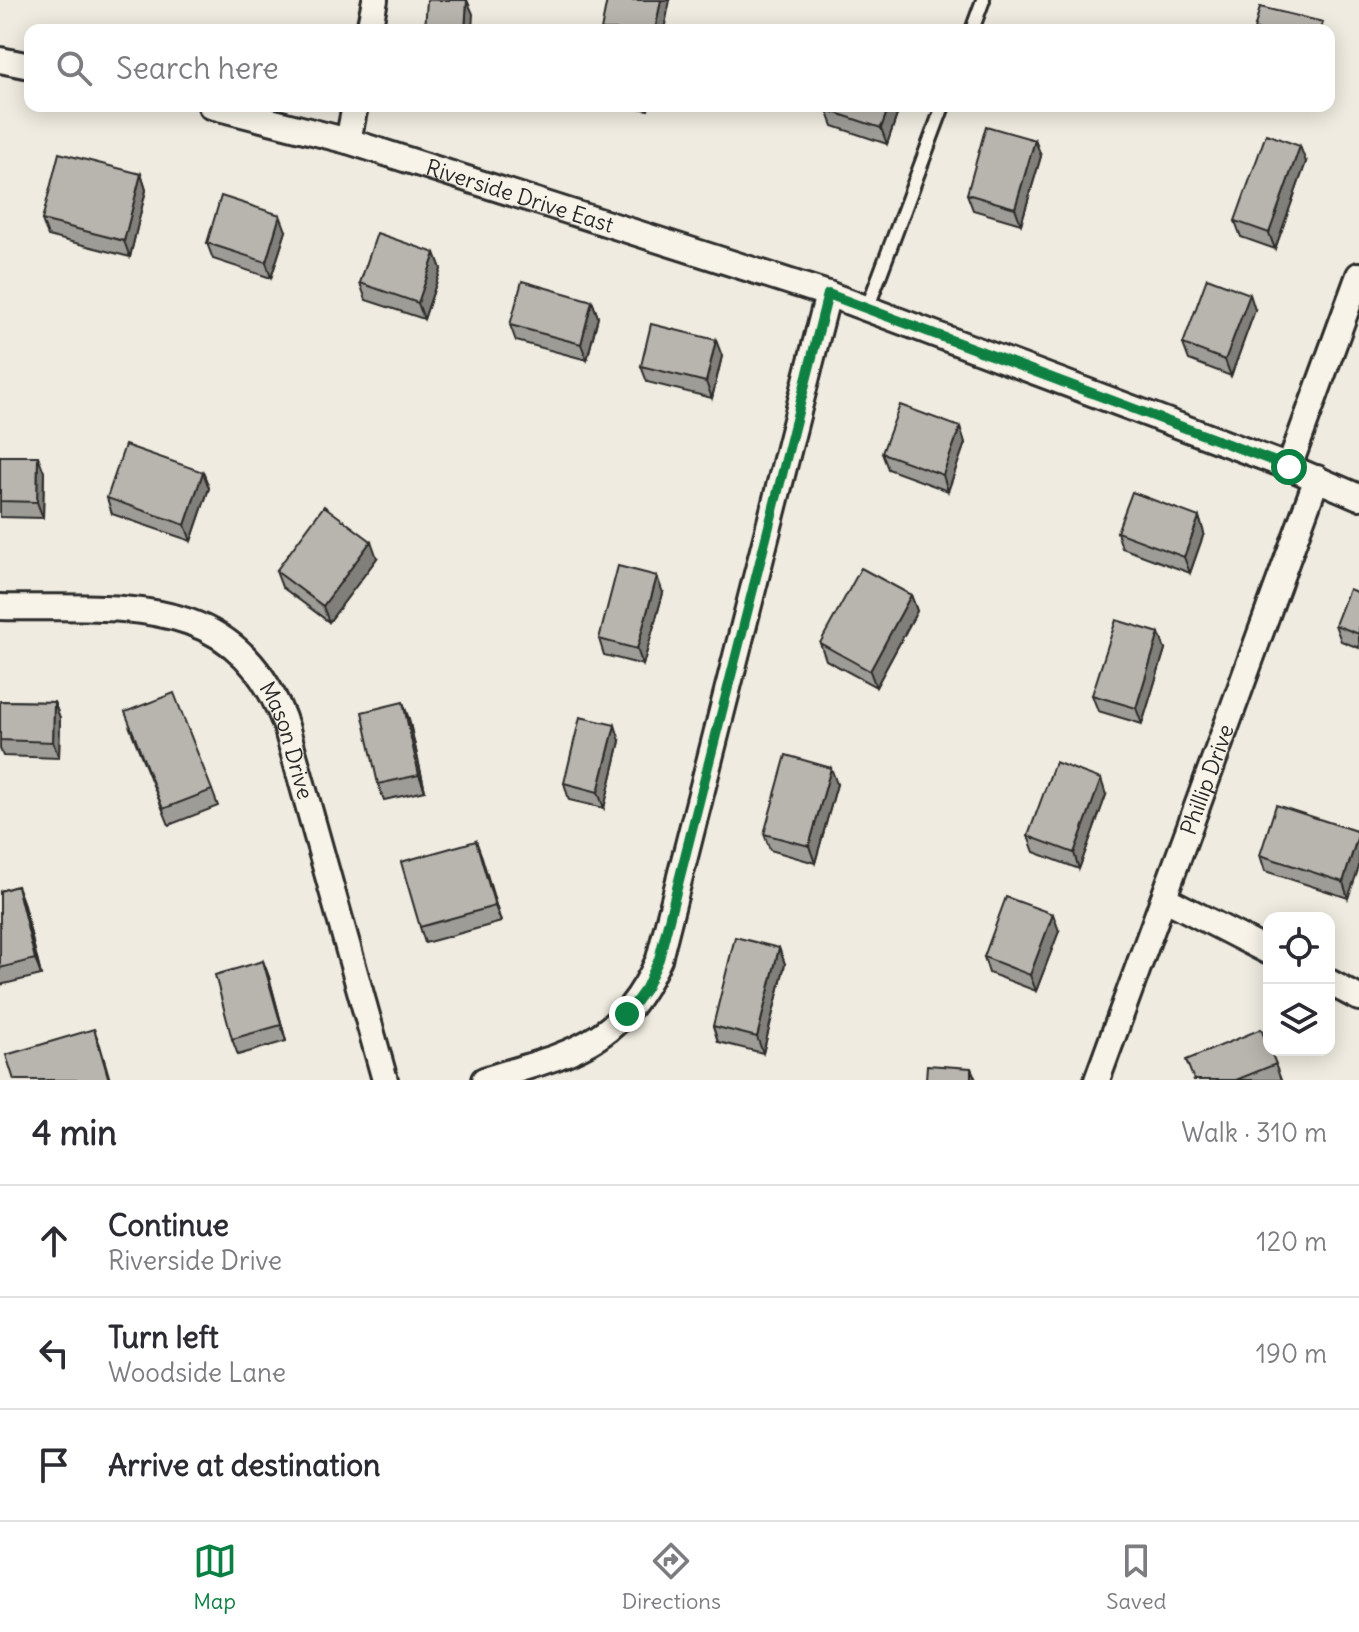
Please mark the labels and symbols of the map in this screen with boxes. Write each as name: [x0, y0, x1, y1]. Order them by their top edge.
street label: Riverside Drive East: [423, 153, 617, 239]
route start: [1271, 449, 1307, 485]
street label: Mason Drive: [254, 676, 320, 802]
street label: Phillip Drive: [1174, 720, 1240, 839]
route end: [609, 996, 645, 1032]

